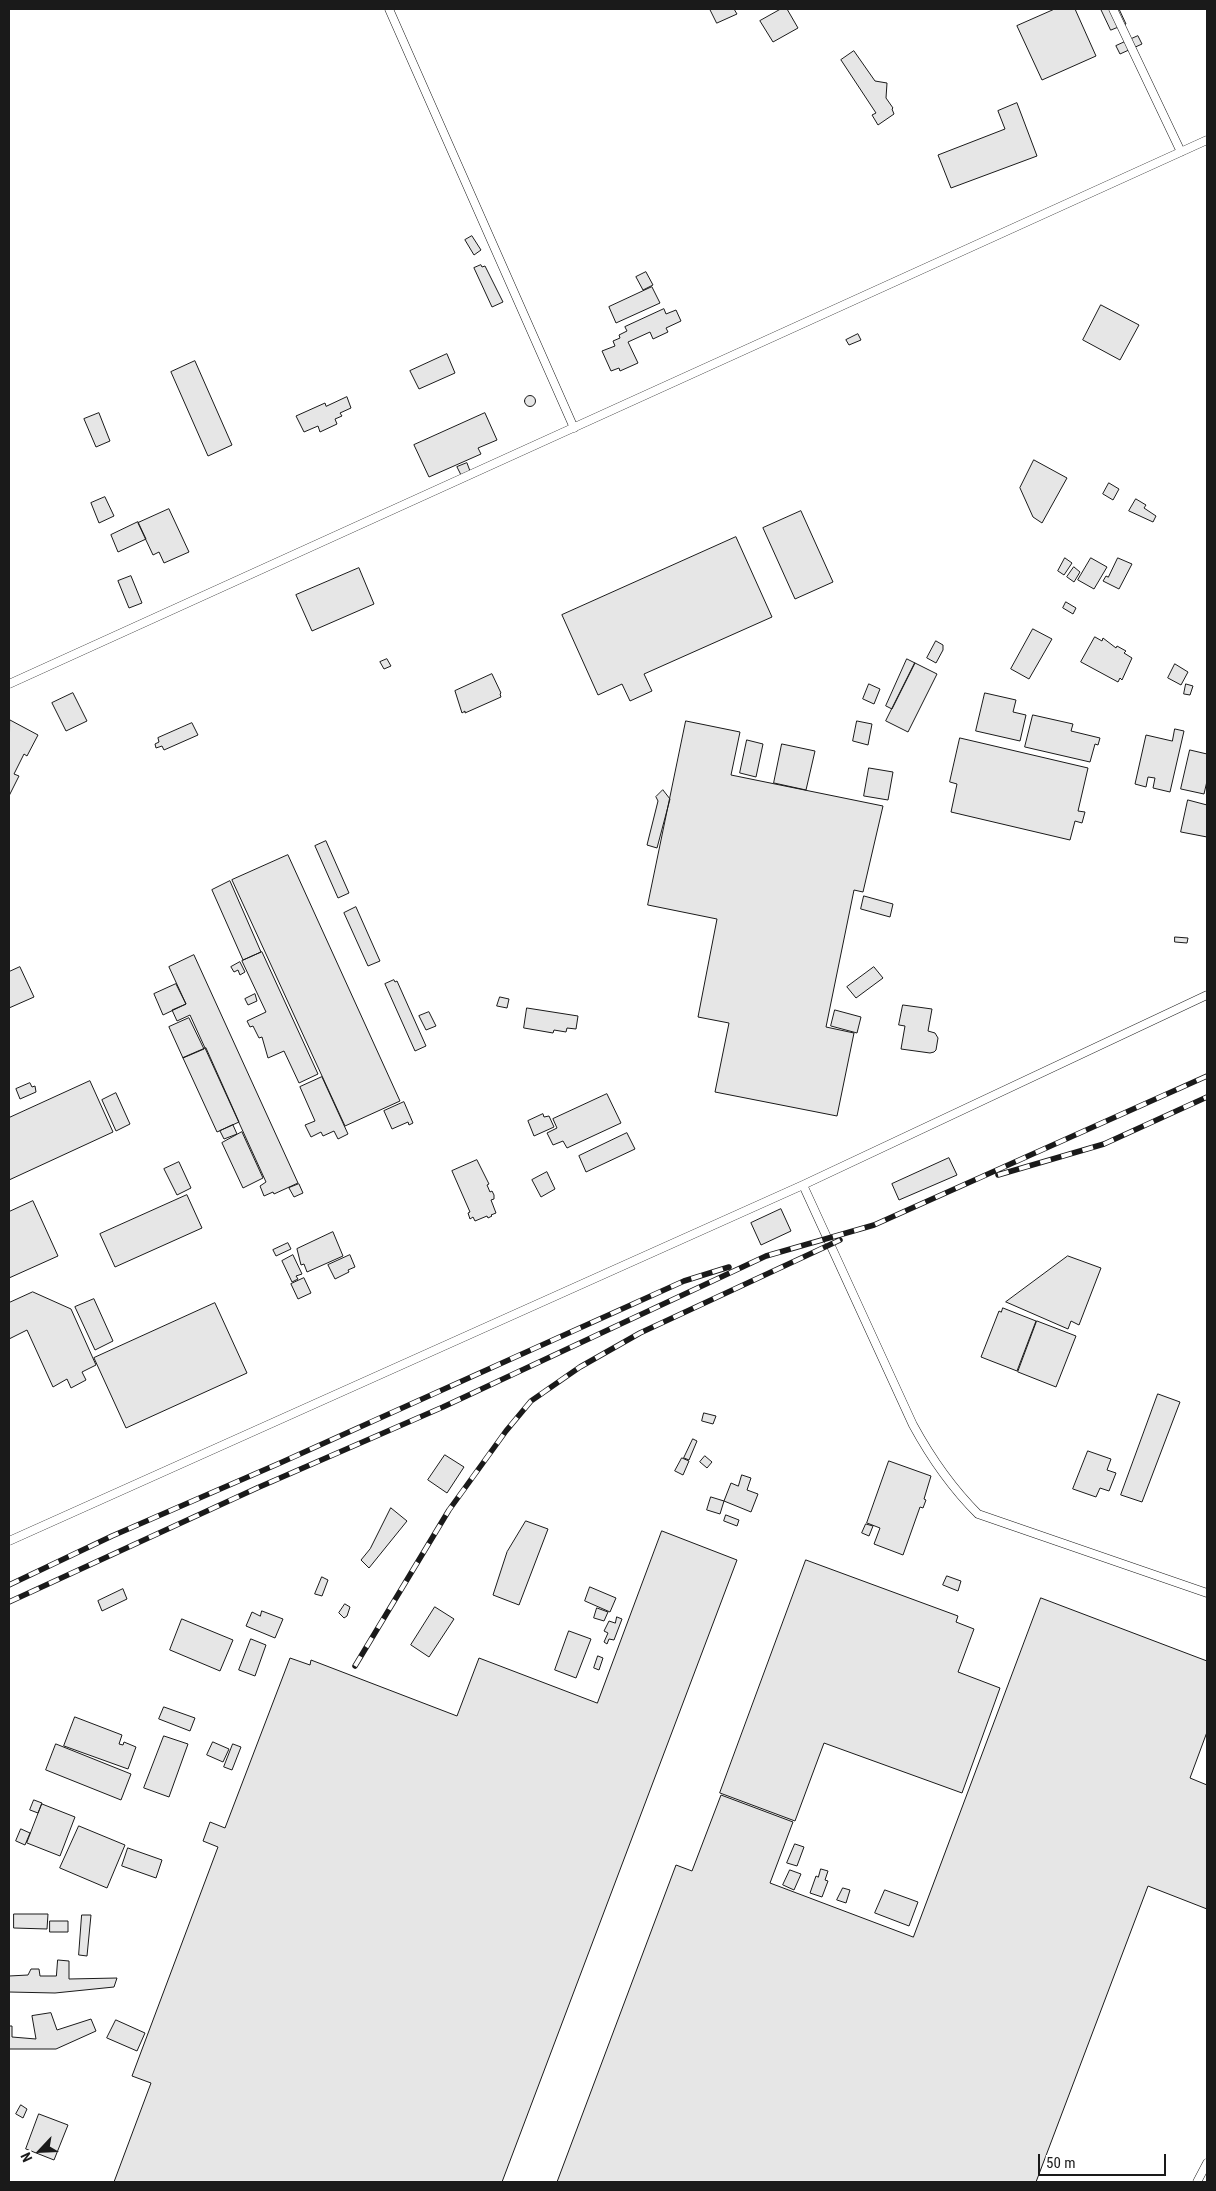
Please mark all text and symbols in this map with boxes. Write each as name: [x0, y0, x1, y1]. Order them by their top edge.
north arrow: [15, 2126, 65, 2176]
scale bar: [1041, 2144, 1168, 2176]
text: N: [17, 2150, 35, 2165]
text: 50 m: [1046, 2154, 1076, 2172]

